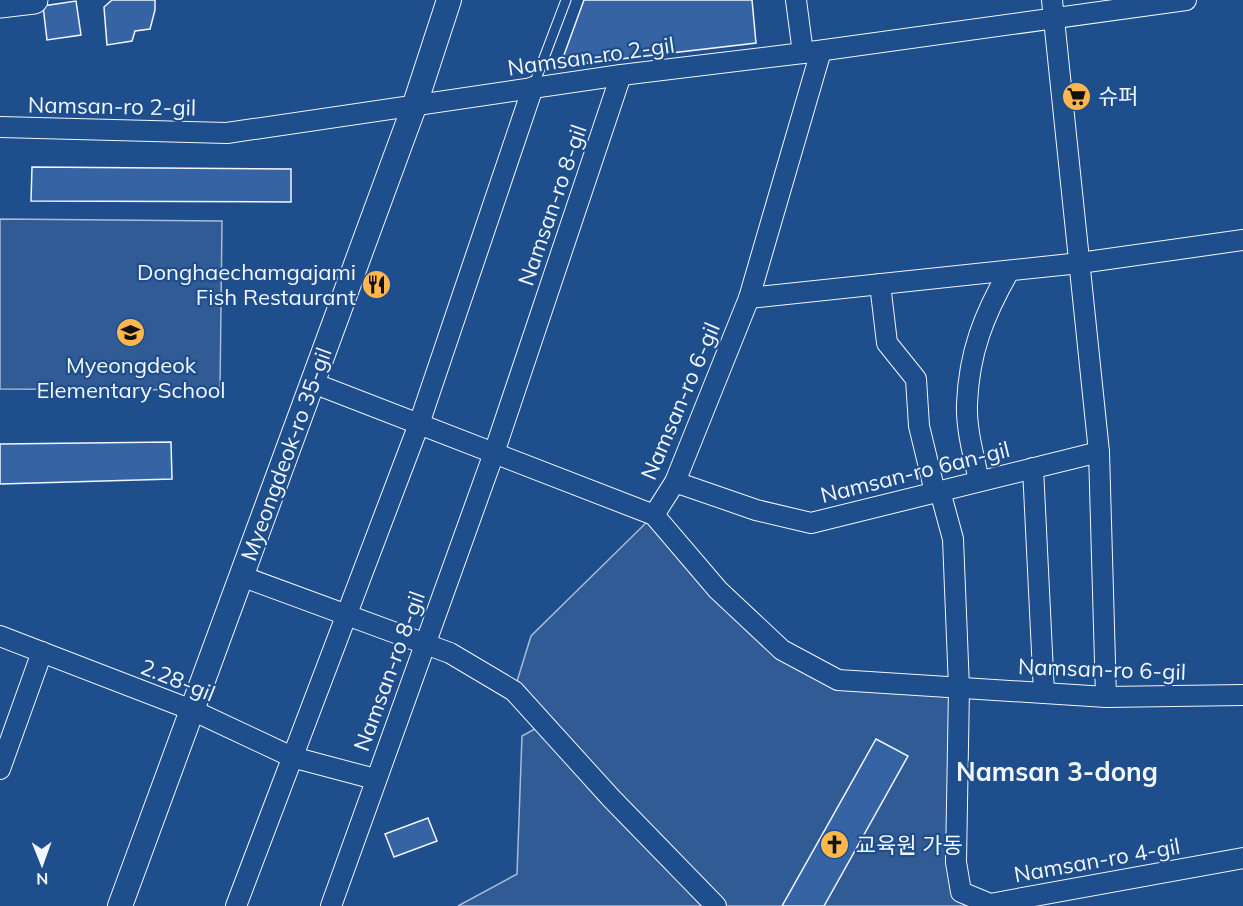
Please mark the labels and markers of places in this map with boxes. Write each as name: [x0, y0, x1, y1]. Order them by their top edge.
supermarket icon: 슈퍼: [1061, 80, 1093, 112]
place label: 슈퍼: [1098, 82, 1138, 110]
place label: Donghaechamgajami Fish Restaurant: [137, 258, 356, 311]
restaurant icon: Donghaechamgajami Fish Restaurant: [361, 269, 393, 301]
school or university icon: Myeongdeok Elementary School: [115, 317, 147, 349]
place label: Myeongdeok Elementary School: [36, 351, 226, 404]
church icon: 교육원 가동: [819, 829, 851, 861]
place label: 교육원 가동: [856, 831, 963, 859]

